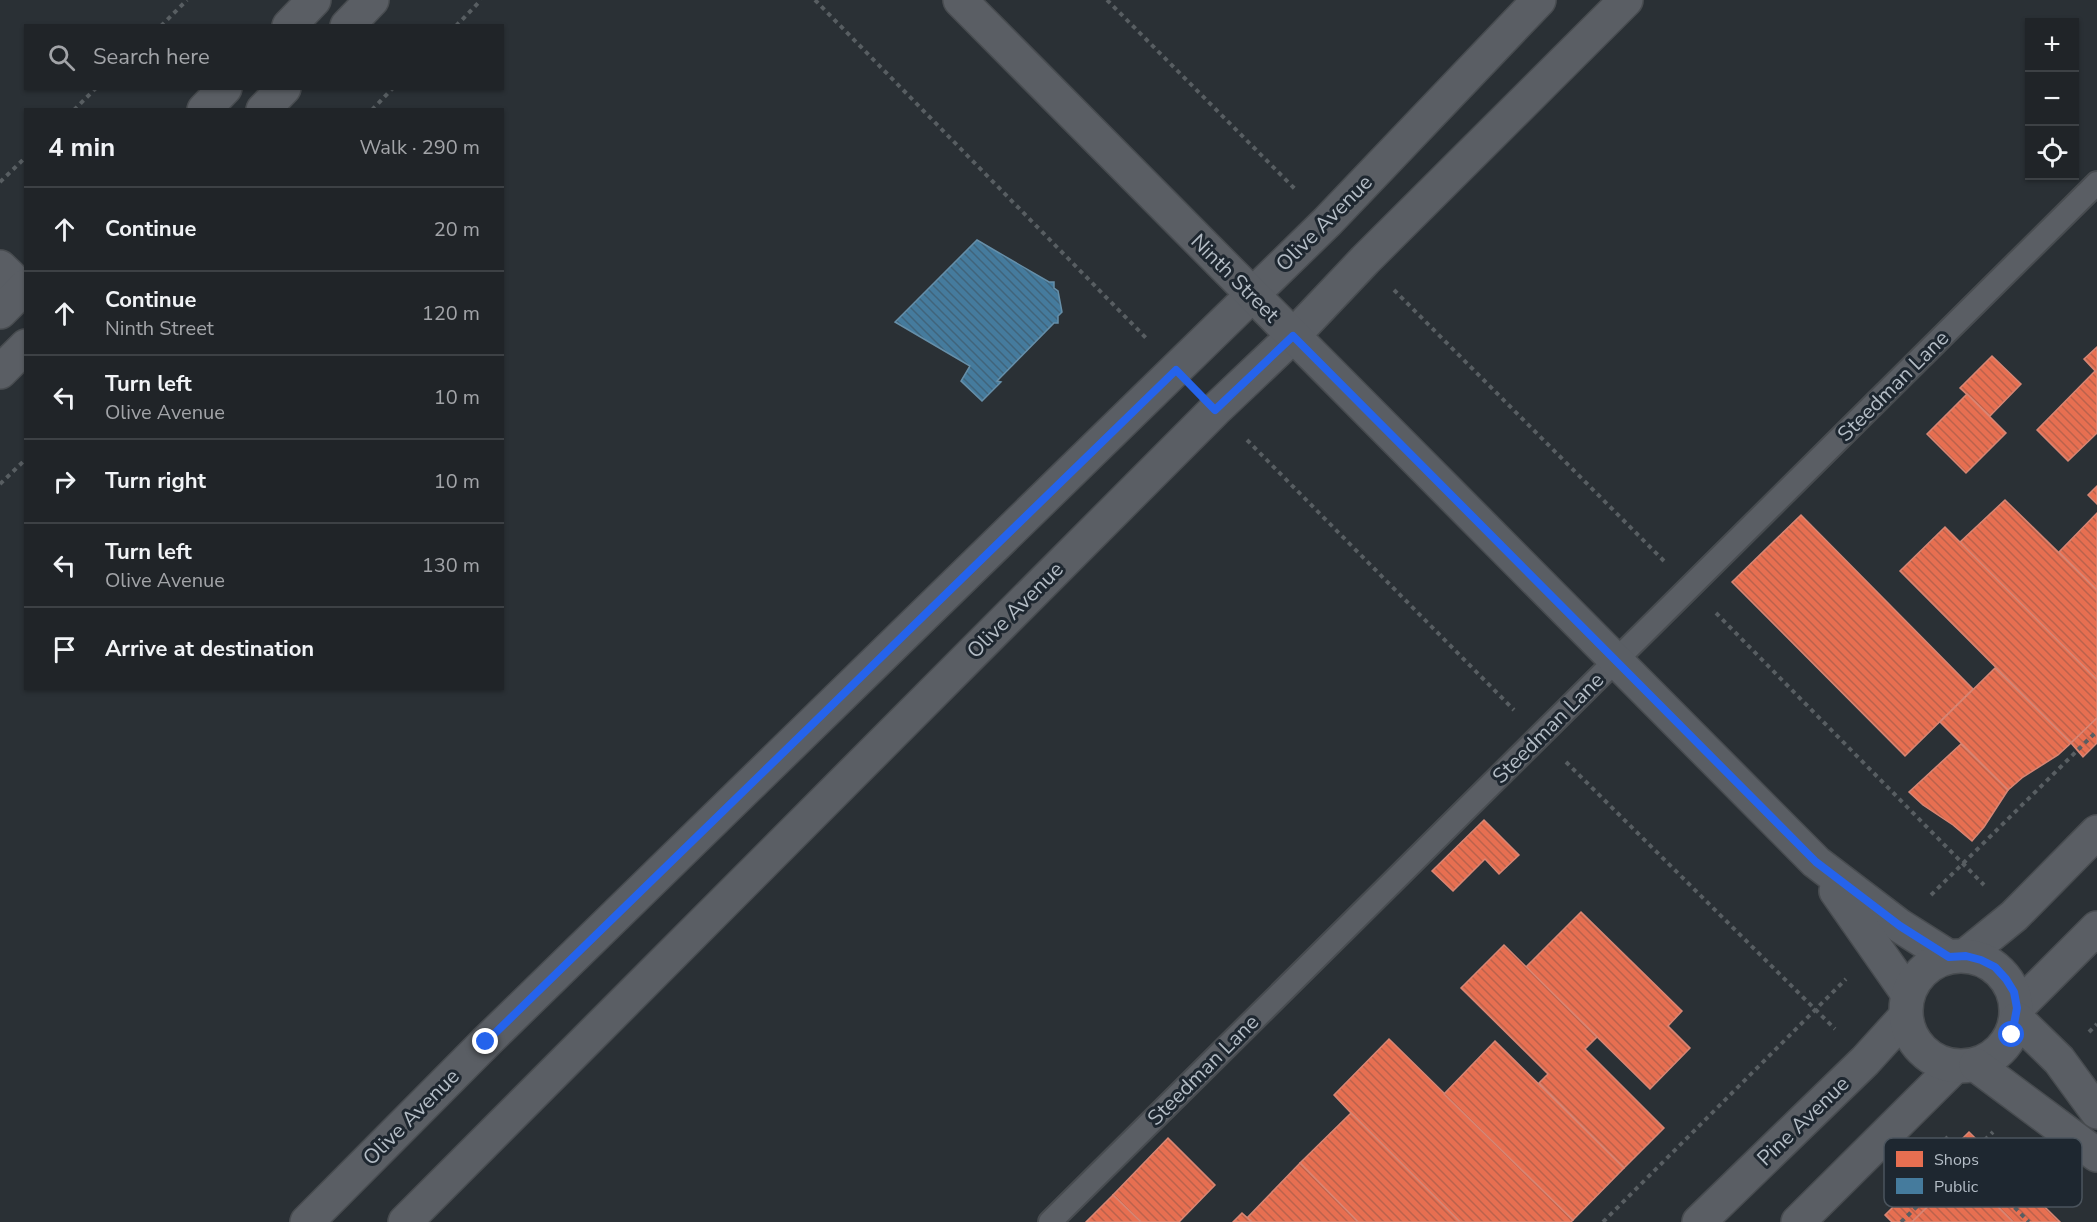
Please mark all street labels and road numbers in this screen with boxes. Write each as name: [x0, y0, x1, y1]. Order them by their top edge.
street label: Olive Avenue: [1270, 169, 1378, 277]
street label: Ninth Street: [1185, 228, 1286, 329]
street label: Steedman Lane: [1831, 324, 1955, 448]
street label: Olive Avenue: [961, 556, 1069, 664]
street label: Steedman Lane: [1486, 666, 1610, 790]
street label: Steedman Lane: [1141, 1008, 1265, 1132]
street label: Olive Avenue: [357, 1063, 465, 1171]
street label: Pine Avenue: [1751, 1070, 1855, 1172]

